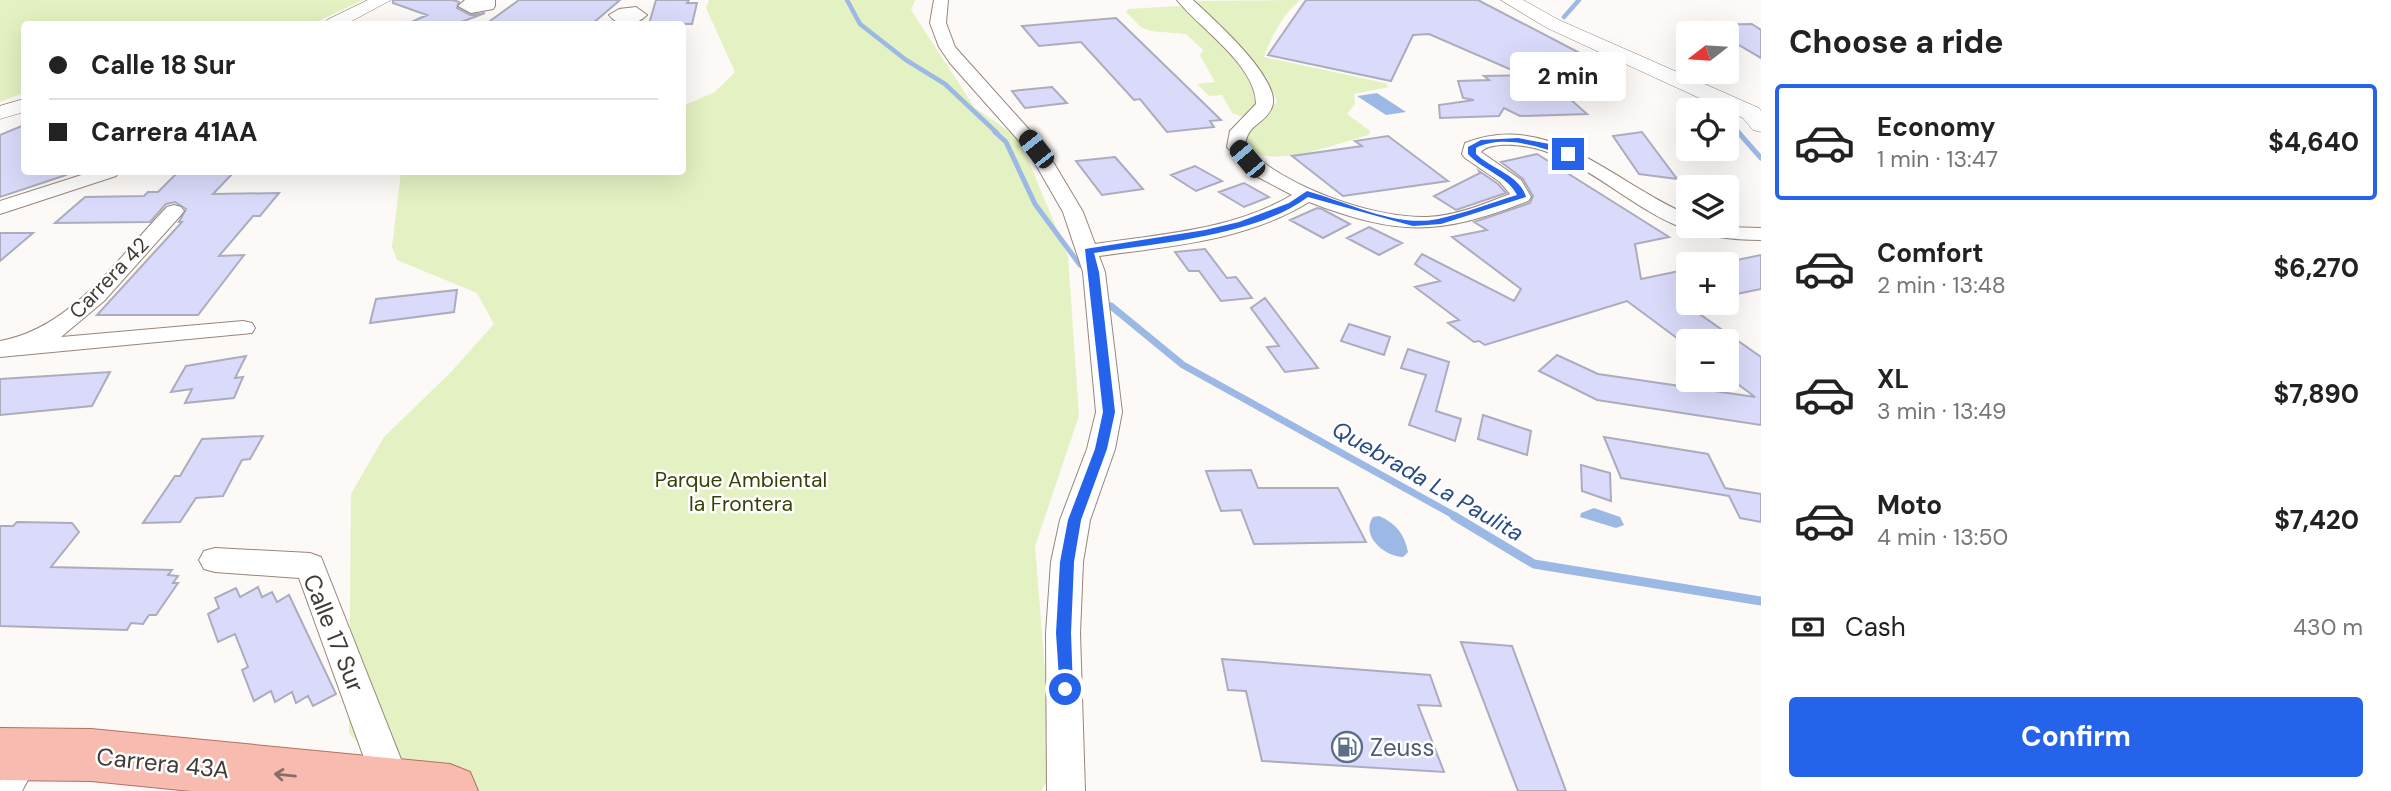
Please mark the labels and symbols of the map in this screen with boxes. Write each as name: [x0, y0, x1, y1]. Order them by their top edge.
north arrow: [1676, 21, 1740, 84]
callout: 2 min: [1510, 52, 1626, 102]
car: [1015, 126, 1058, 172]
car: [1226, 136, 1269, 182]
route end: [1552, 138, 1584, 170]
street label: Carrera 42: [63, 231, 155, 325]
water label: Quebrada La Paulita: [1327, 414, 1529, 548]
park label: Parque Ambiental la Frontera: [655, 466, 827, 518]
street label: Calle 17 Sur: [296, 570, 372, 697]
route start: [1049, 673, 1081, 705]
fuel station icon: Zeuss: [1330, 730, 1364, 764]
place label: Zeuss: [1370, 732, 1434, 763]
street label: Carrera 43A: [95, 741, 231, 785]
one-way arrow: [274, 769, 297, 782]

